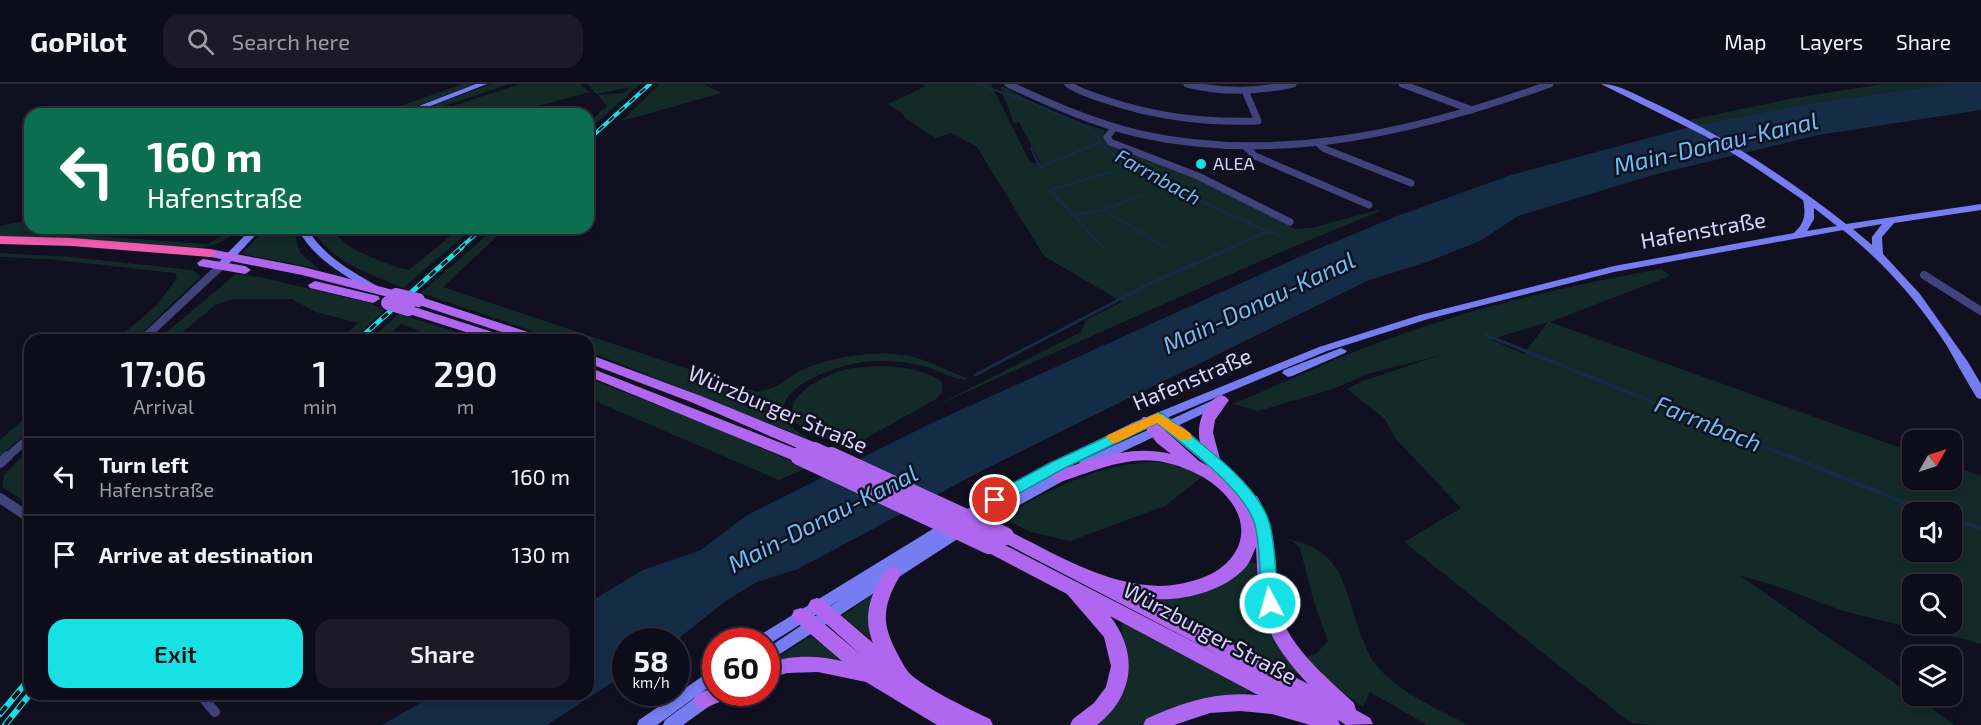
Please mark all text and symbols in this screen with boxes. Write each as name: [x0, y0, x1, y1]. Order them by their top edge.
search box: [163, 14, 583, 68]
text: GoPilot: [30, 24, 127, 58]
icon: search: [184, 25, 217, 58]
text: Search here: [232, 28, 350, 54]
text: Map: [1724, 29, 1766, 54]
text: Layers: [1799, 29, 1863, 54]
text: Share: [1896, 29, 1951, 54]
water label: Main-Donau-Kanal: [1611, 105, 1821, 180]
text: 160 m: [147, 130, 263, 180]
icon: left: [48, 132, 126, 210]
water label: Farrnbach: [1112, 143, 1205, 209]
place label: ALEA: [1213, 152, 1256, 174]
marker: ALEA: [1194, 157, 1208, 171]
text: Hafenstraße: [147, 181, 302, 213]
street label: Hafenstraße: [1638, 205, 1767, 253]
water label: Main-Donau-Kanal: [1158, 244, 1359, 359]
street label: Hafenstraße: [1128, 341, 1255, 415]
text: 17:06: [121, 351, 206, 394]
text: 1: [312, 351, 328, 394]
text: 290: [434, 351, 497, 394]
street label: Würzburger Straße: [685, 359, 872, 458]
water label: Farrnbach: [1651, 388, 1766, 457]
text: Arrival: [133, 394, 194, 418]
text: min: [303, 394, 337, 418]
text: m: [457, 394, 474, 418]
north arrow: [1902, 430, 1962, 490]
map controls: [1902, 430, 1962, 706]
text: Turn left: [99, 451, 188, 477]
water label: Main-Donau-Kanal: [723, 457, 922, 578]
icon: left: [48, 460, 81, 493]
text: 160 m: [511, 463, 570, 489]
pin: [969, 474, 1020, 525]
text: Hafenstraße: [99, 477, 214, 501]
icon: arrive: [978, 483, 1011, 516]
button: sound: [1902, 502, 1962, 562]
icon: arrive: [48, 538, 81, 571]
text: Arrive at destination: [99, 541, 313, 567]
text: 130 m: [512, 541, 570, 567]
position arrow: [1238, 571, 1302, 635]
button: search: [1902, 574, 1962, 634]
street label: Würzburger Straße: [1119, 575, 1302, 689]
button: Exit: [48, 619, 303, 688]
button: Share: [315, 619, 570, 688]
speed limit sign: 60: [702, 628, 780, 706]
text: 58: [633, 642, 669, 678]
button: layers: [1902, 646, 1962, 706]
text: km/h: [632, 673, 670, 691]

